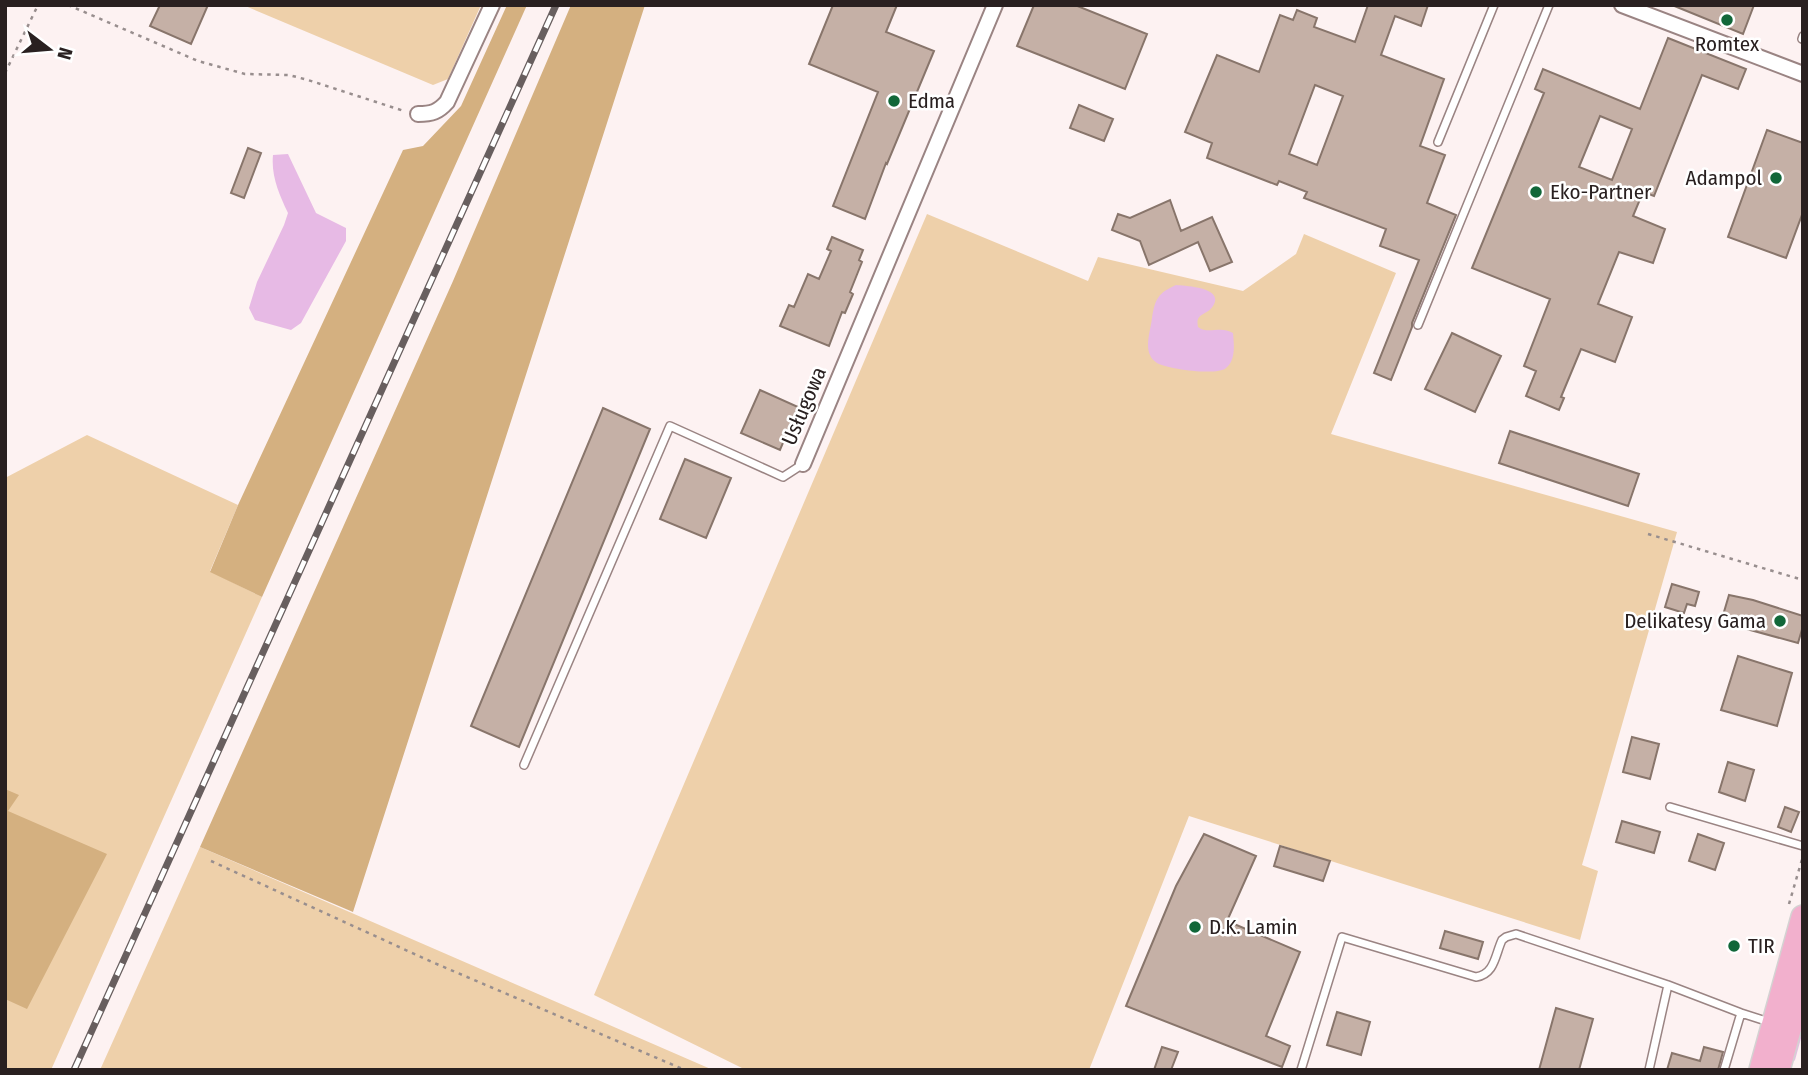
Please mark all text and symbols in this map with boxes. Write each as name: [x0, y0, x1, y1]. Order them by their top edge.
marker: Romtex: [1719, 12, 1735, 28]
north arrow: [14, 14, 84, 84]
place label: Romtex: [1695, 31, 1760, 57]
text: N: [52, 45, 77, 62]
place label: Edma: [908, 88, 955, 114]
marker: Edma: [886, 93, 902, 109]
place label: Adampol: [1685, 165, 1762, 191]
marker: Adampol: [1768, 170, 1784, 186]
place label: Eko-Partner: [1550, 179, 1652, 205]
marker: Eko-Partner: [1528, 184, 1544, 200]
street label: Usługowa: [776, 363, 832, 449]
place label: Delikatesy Gama: [1624, 608, 1766, 634]
marker: Delikatesy Gama: [1772, 613, 1788, 629]
place label: D.K. Lamin: [1209, 914, 1298, 940]
marker: D.K. Lamin: [1187, 919, 1203, 935]
place label: TIR: [1748, 933, 1775, 959]
marker: TIR: [1726, 938, 1742, 954]

